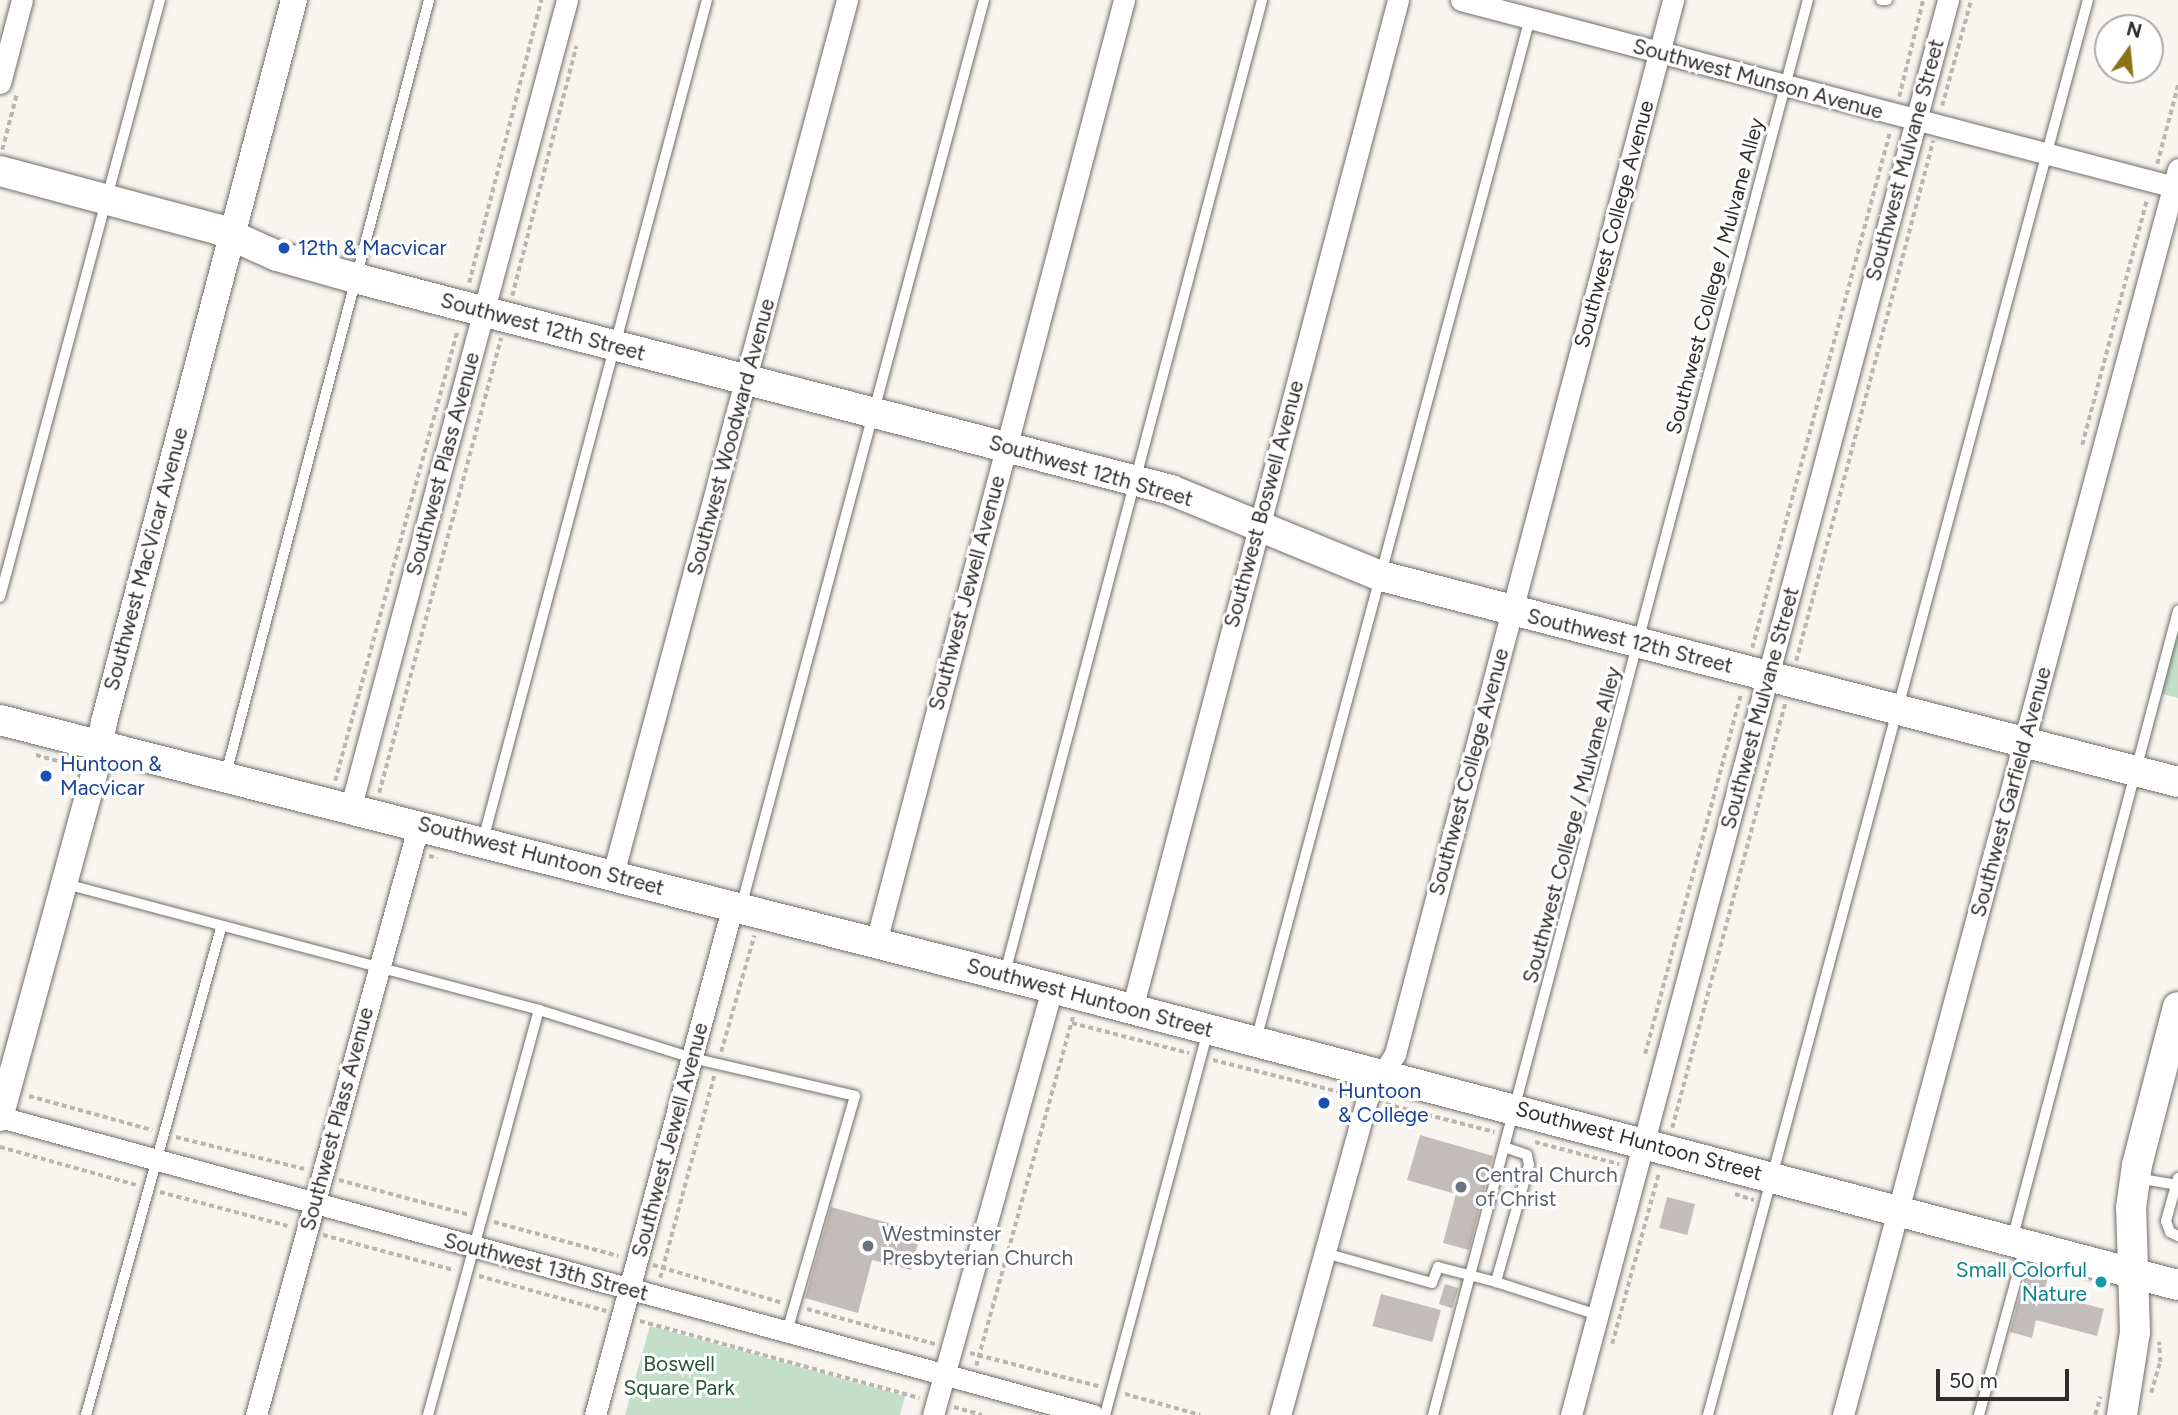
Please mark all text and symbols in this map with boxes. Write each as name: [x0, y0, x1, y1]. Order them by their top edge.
north arrow: [2094, 14, 2164, 84]
text: N: [2124, 17, 2144, 43]
street label: Southwest Munson Avenue: [1630, 33, 1886, 125]
street label: Southwest Mulvane Street: [1861, 36, 1949, 284]
street label: Southwest College Avenue: [1569, 98, 1659, 350]
street label: Southwest College / Mulvane Alley: [1661, 115, 1769, 437]
place label: 12th & Macvicar: [298, 235, 446, 261]
marker: 12th & Macvicar: [276, 240, 292, 256]
street label: Southwest 12th Street: [438, 288, 648, 366]
street label: Southwest Woodward Avenue: [682, 296, 780, 578]
street label: Southwest Plass Avenue: [401, 350, 485, 578]
street label: Southwest Boswell Avenue: [1219, 378, 1309, 630]
street label: Southwest MacVicar Avenue: [99, 425, 193, 693]
street label: Southwest 12th Street: [986, 430, 1196, 512]
street label: Southwest Jewell Avenue: [924, 473, 1010, 713]
street label: Southwest Mulvane Street: [1716, 584, 1804, 832]
street label: Southwest 12th Street: [1525, 603, 1735, 679]
street label: Southwest College Avenue: [1424, 646, 1514, 898]
street label: Southwest College / Mulvane Alley: [1518, 664, 1626, 986]
street label: Southwest Garfield Avenue: [1965, 664, 2057, 920]
place label: Huntoon & Macvicar: [60, 751, 162, 801]
marker: Huntoon & Macvicar: [38, 768, 54, 784]
street label: Southwest Huntoon Street: [415, 811, 667, 901]
street label: Southwest Huntoon Street: [964, 953, 1216, 1043]
street label: Southwest Plass Avenue: [295, 1005, 379, 1233]
street label: Southwest Jewell Avenue: [627, 1020, 713, 1260]
place label: Huntoon & College: [1338, 1078, 1429, 1128]
marker: Huntoon & College: [1316, 1095, 1332, 1111]
street label: Southwest Huntoon Street: [1513, 1096, 1765, 1186]
place label: Central Church of Christ: [1475, 1162, 1618, 1212]
marker: Central Church of Christ: [1453, 1179, 1469, 1195]
place label: Westminster Presbyterian Church: [882, 1221, 1073, 1271]
street label: Southwest 13th Street: [441, 1228, 651, 1306]
marker: Westminster Presbyterian Church: [860, 1238, 876, 1254]
place label: Small Colorful Nature: [1956, 1257, 2087, 1307]
marker: Small Colorful Nature: [2093, 1274, 2109, 1290]
park label: Boswell Square Park: [623, 1351, 735, 1401]
scale bar: [1940, 1356, 2073, 1400]
text: 50 m: [1949, 1368, 1998, 1393]

